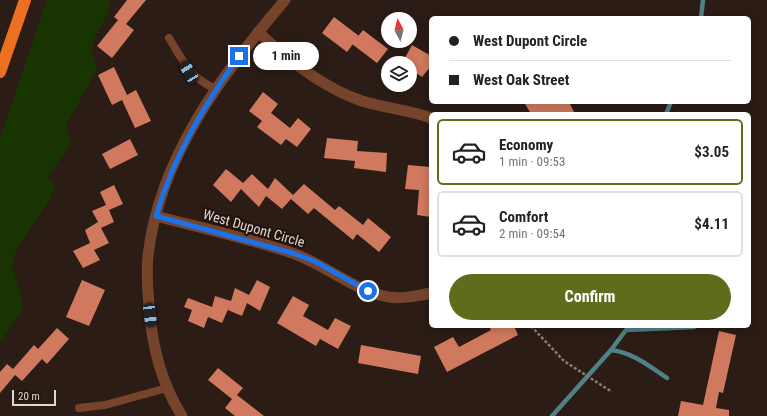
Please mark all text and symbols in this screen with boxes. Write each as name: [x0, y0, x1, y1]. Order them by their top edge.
north arrow: [381, 12, 417, 48]
map controls: [381, 12, 417, 92]
text: West Dupont Circle: [473, 32, 587, 50]
callout: 1 min: [253, 42, 319, 70]
route end: [230, 47, 248, 65]
text: 1 min: [272, 48, 300, 63]
button: layers: [381, 56, 417, 92]
car: [178, 59, 200, 85]
text: West Oak Street: [473, 71, 569, 89]
icon: car: [451, 134, 487, 170]
text: Economy: [499, 136, 553, 154]
text: $3.05: [694, 143, 729, 161]
text: 1 min · 09:53: [499, 154, 565, 169]
street label: West Dupont Circle: [201, 206, 307, 250]
icon: car: [451, 206, 487, 242]
text: Comfort: [499, 208, 548, 226]
text: $4.11: [694, 215, 729, 233]
text: 2 min · 09:54: [499, 226, 565, 241]
button: Confirm: [449, 274, 731, 320]
route start: [359, 282, 377, 300]
car: [143, 302, 157, 328]
scale bar: [12, 388, 56, 407]
text: 20 m: [18, 390, 40, 403]

